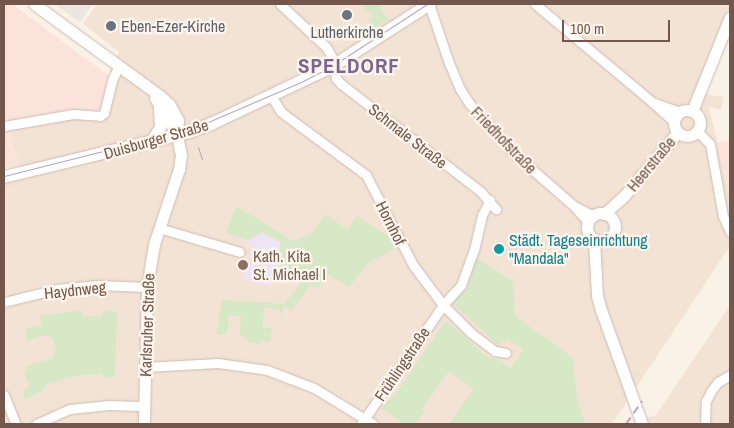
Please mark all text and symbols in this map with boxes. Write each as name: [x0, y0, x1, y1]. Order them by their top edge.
marker: Lutherkirche: [341, 9, 353, 21]
scale bar: [564, 10, 672, 42]
place label: Eben-Ezer-Kirche: [121, 16, 225, 36]
text: 100 m: [570, 18, 604, 39]
marker: Eben-Ezer-Kirche: [105, 20, 117, 32]
place label: Lutherkirche: [311, 22, 383, 42]
district label: SPELDORF: [297, 53, 401, 79]
street label: Schmale Straße: [365, 99, 451, 173]
street label: Friedhofstraße: [467, 102, 541, 178]
street label: Duisburger Straße: [101, 115, 211, 163]
street label: Heerstraße: [623, 133, 679, 195]
street label: Hornhof: [372, 198, 410, 248]
place label: Städt. Tageseinrichtung "Mandala": [509, 230, 648, 268]
marker: Städt. Tageseinrichtung "Mandala": [493, 243, 505, 255]
place label: Kath. Kita St. Michael I: [253, 246, 326, 284]
marker: Kath. Kita St. Michael I: [237, 259, 249, 271]
street label: Karlsruher Straße: [136, 273, 158, 377]
street label: Haydnweg: [43, 277, 107, 303]
street label: Frühlingstraße: [370, 323, 434, 405]

